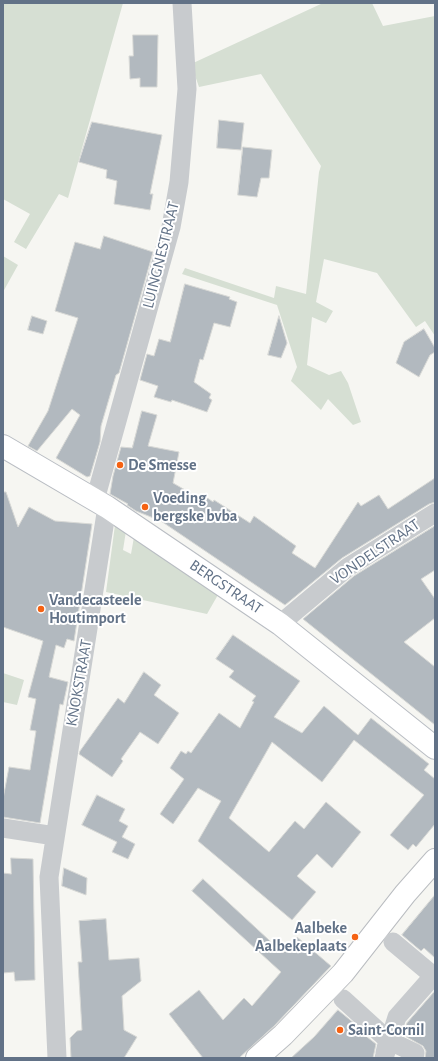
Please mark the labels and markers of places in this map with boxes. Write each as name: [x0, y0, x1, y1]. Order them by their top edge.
place label: De Smesse: [128, 455, 196, 475]
marker: De Smesse: [115, 460, 125, 470]
place label: Voeding bergske bvba: [153, 488, 238, 526]
marker: Voeding bergske bvba: [140, 502, 150, 512]
place label: Vandecasteele Houtimport: [49, 590, 141, 628]
marker: Vandecasteele Houtimport: [36, 604, 46, 614]
place label: Aalbeke Aalbekeplaats: [255, 918, 347, 956]
marker: Aalbeke Aalbekeplaats: [350, 932, 360, 942]
place label: Saint-Cornil: [348, 1020, 424, 1040]
marker: Saint-Cornil: [335, 1025, 345, 1035]

